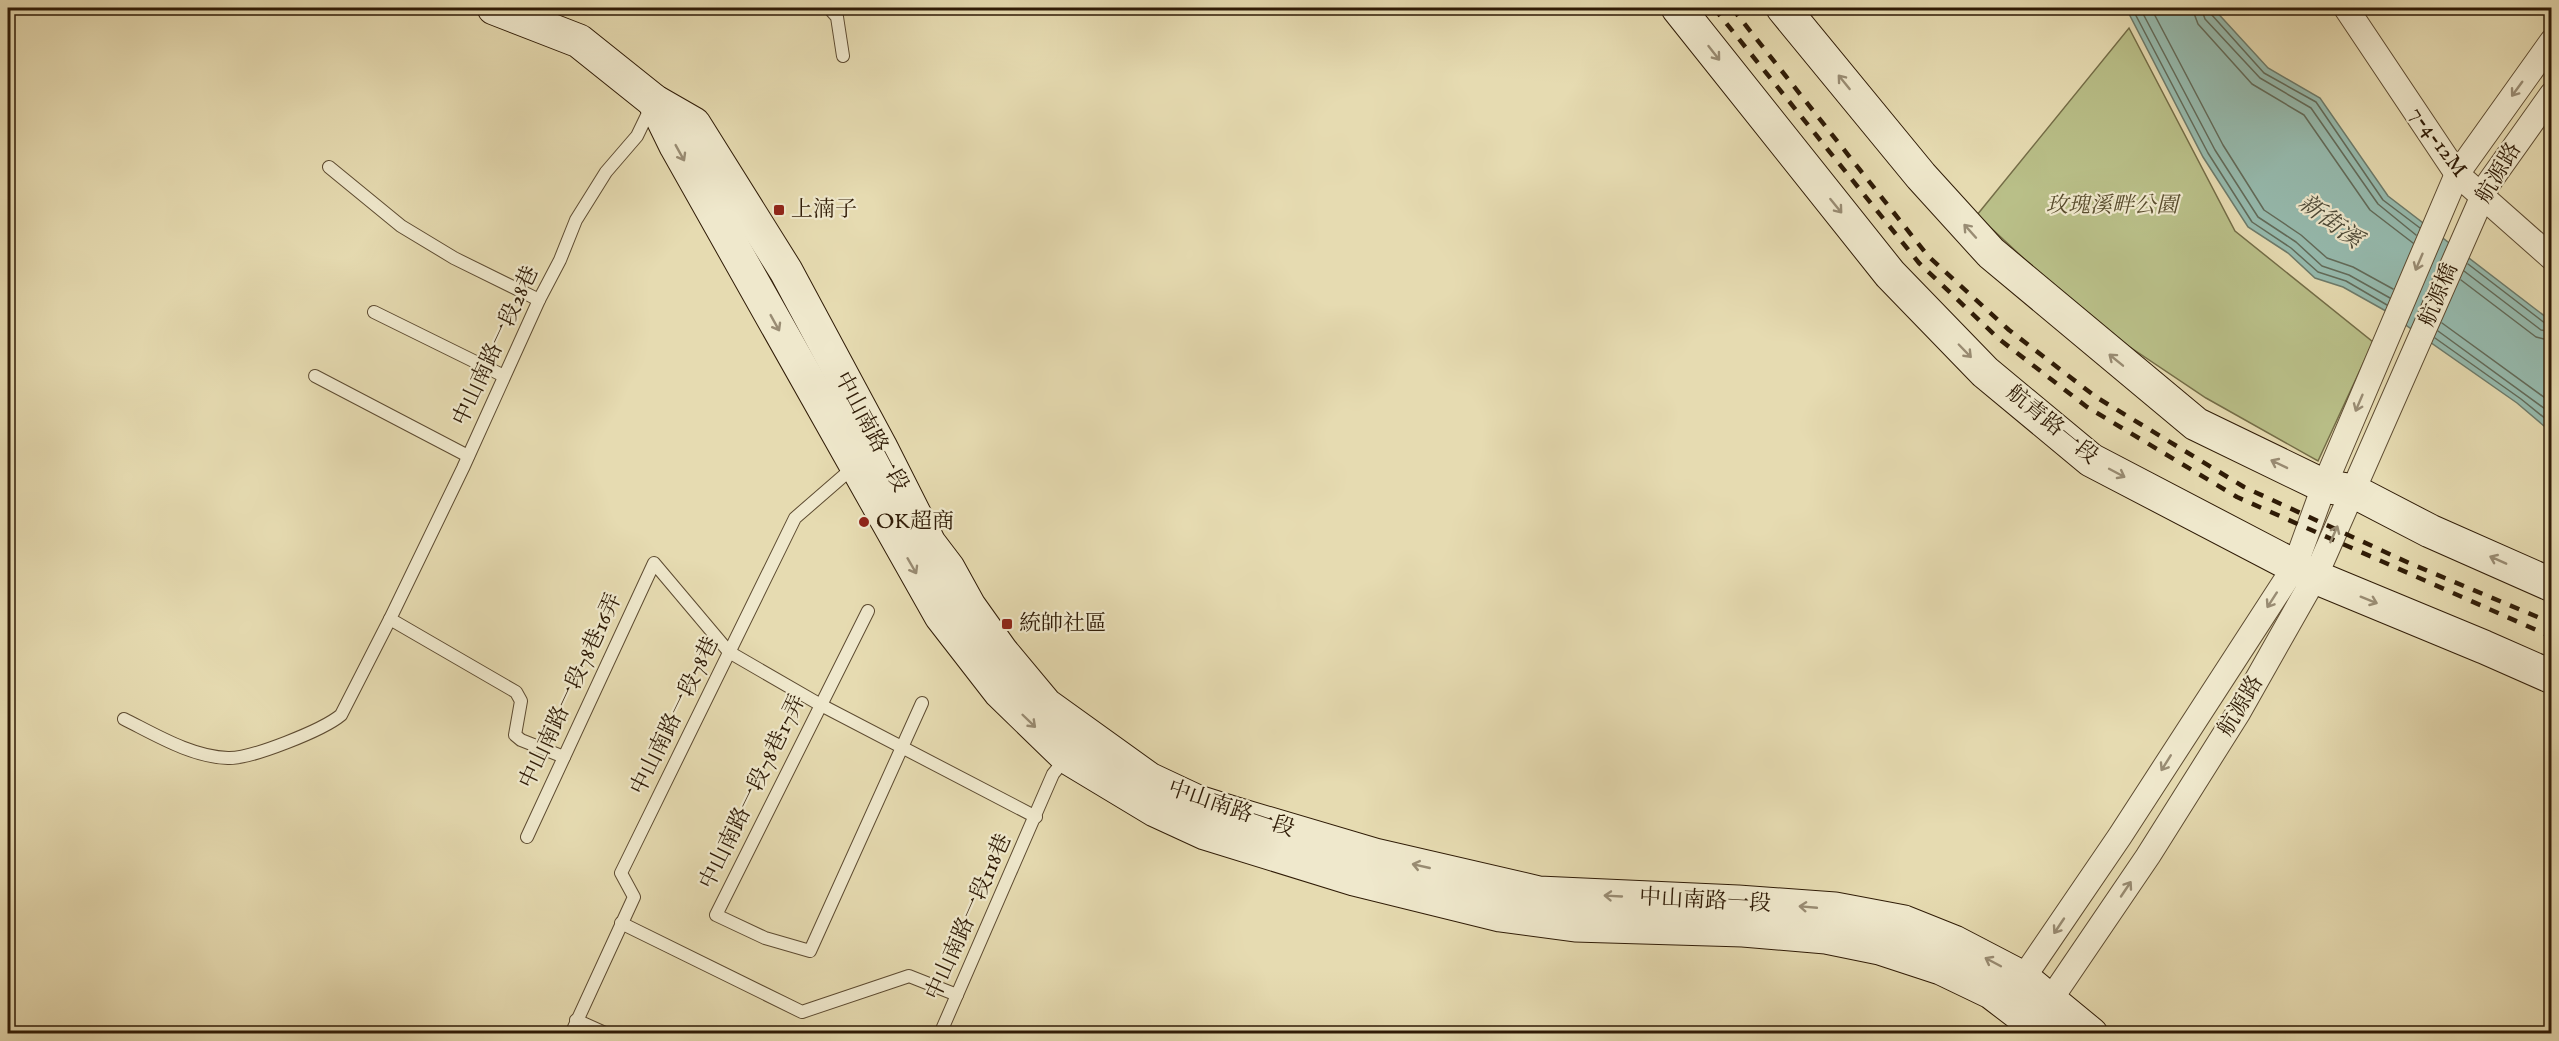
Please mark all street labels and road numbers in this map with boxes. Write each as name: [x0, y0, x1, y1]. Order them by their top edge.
street label: 7-4-12M: [2403, 101, 2473, 183]
street label: 航源路: [2470, 137, 2528, 209]
street label: 航源橋: [2413, 259, 2465, 331]
street label: 中山南路一段28巷: [447, 262, 545, 430]
street label: 中山南路一段: [828, 367, 914, 497]
street label: 航青路一段: [2000, 380, 2104, 470]
street label: 中山南路一段78巷16弄: [513, 589, 629, 793]
street label: 中山南路一段78巷: [625, 632, 725, 800]
street label: 航源路: [2212, 670, 2270, 742]
street label: 中山南路一段78巷17弄: [694, 690, 812, 894]
street label: 中山南路一段: [1164, 774, 1298, 844]
street label: 中山南路一段118巷: [920, 830, 1018, 1004]
street label: 中山南路一段: [1638, 884, 1772, 918]

